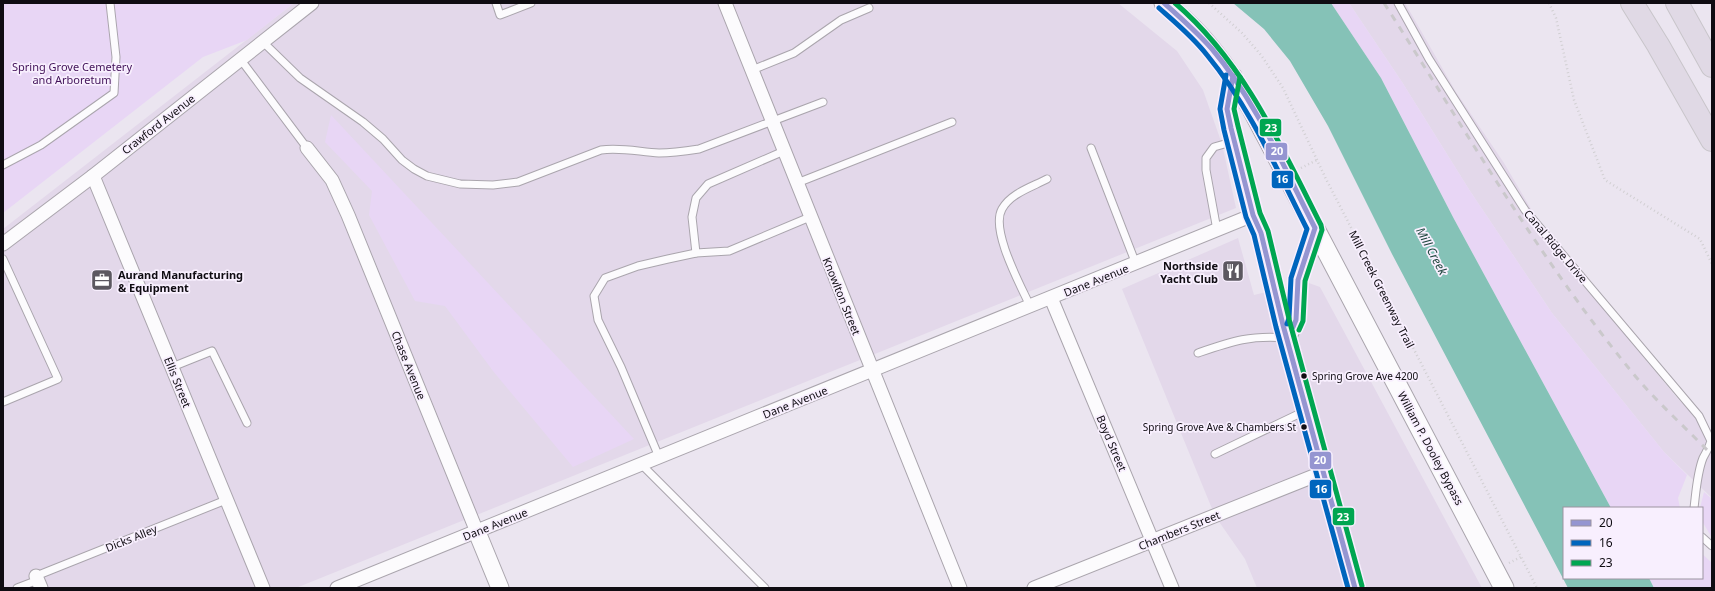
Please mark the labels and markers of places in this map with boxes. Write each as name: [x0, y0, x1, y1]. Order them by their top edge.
place label: Northside Yacht Club: [1160, 258, 1218, 286]
restaurant icon: Northside Yacht Club: [1220, 258, 1246, 284]
office icon: Aurand Manufacturing & Equipment: [89, 267, 115, 293]
place label: Aurand Manufacturing & Equipment: [118, 267, 243, 295]
place label: Spring Grove Ave 4200: [1312, 369, 1419, 383]
marker: Spring Grove Ave 4200: [1299, 371, 1309, 381]
place label: Spring Grove Ave & Chambers St: [1143, 420, 1296, 434]
marker: Spring Grove Ave & Chambers St: [1299, 422, 1309, 432]

